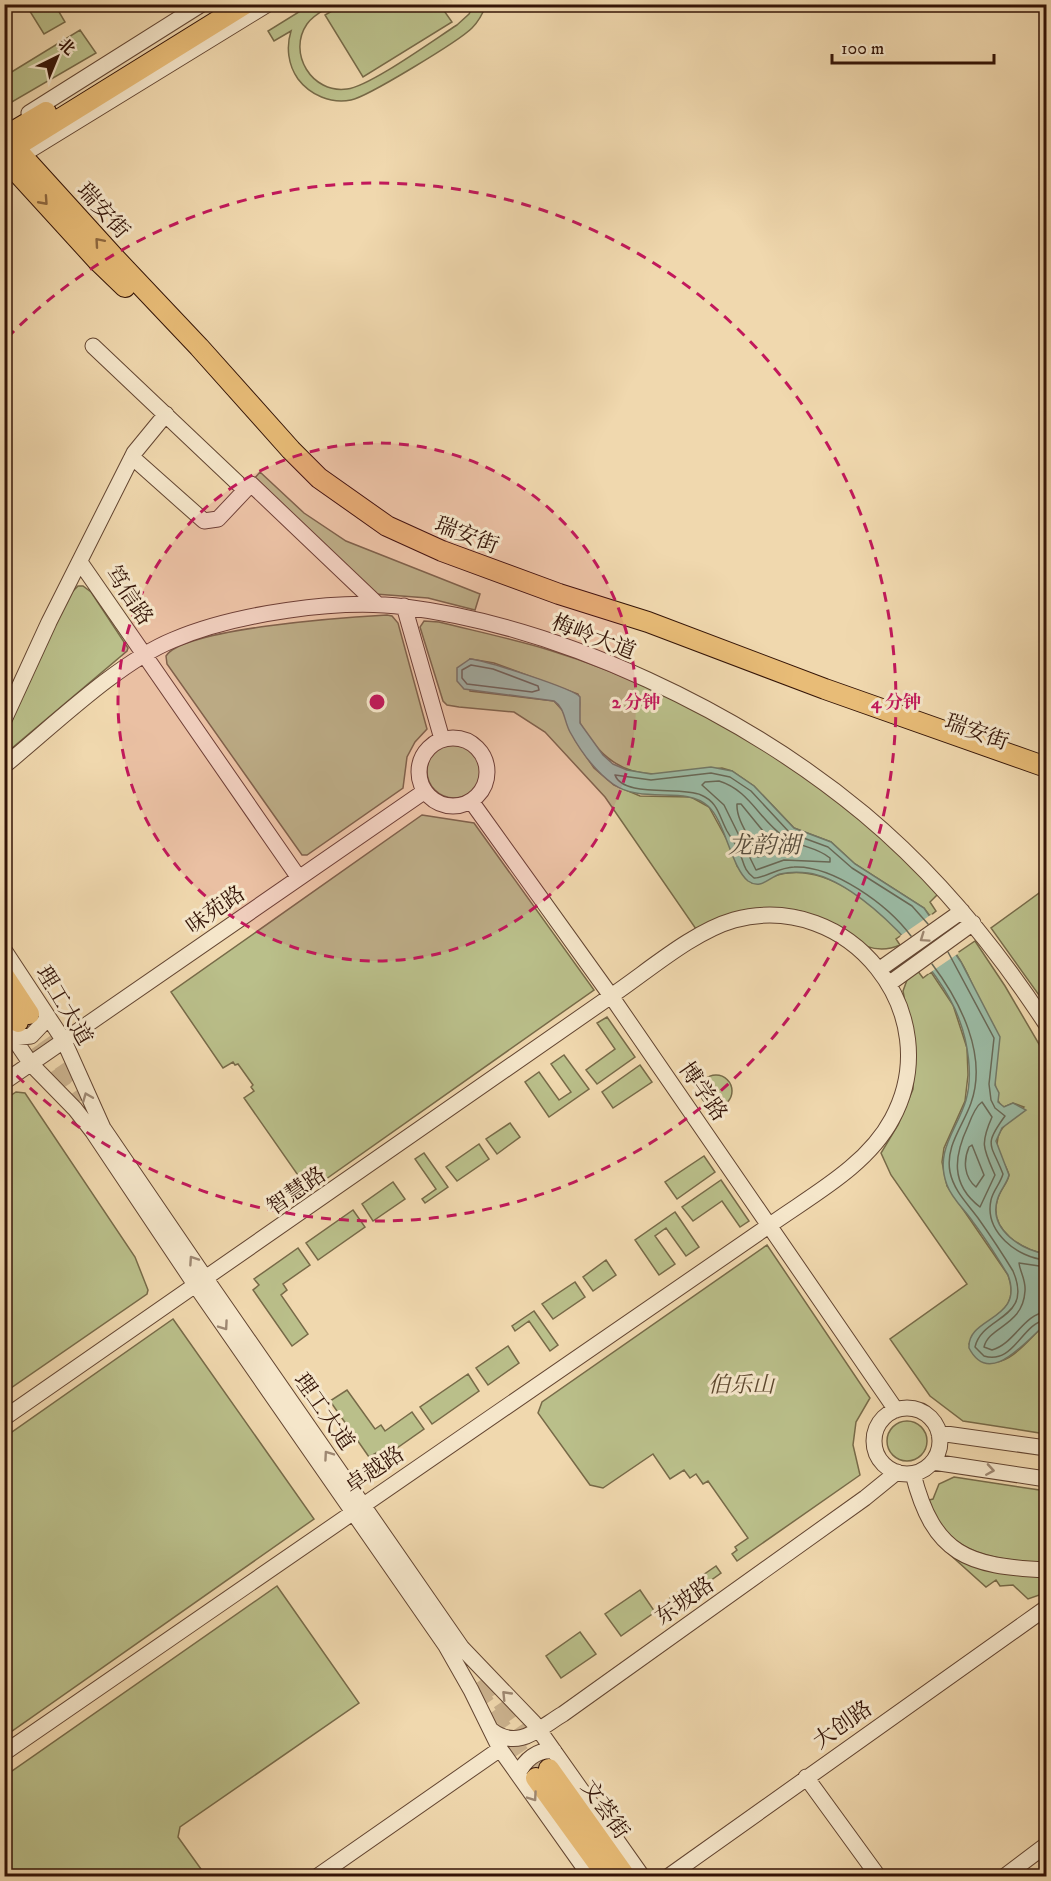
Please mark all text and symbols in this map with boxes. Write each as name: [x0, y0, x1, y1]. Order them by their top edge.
north arrow: [27, 27, 87, 87]
scale bar: [832, 27, 994, 65]
text: 北: [54, 34, 79, 60]
text: 100 m: [841, 38, 884, 60]
street label: 瑞安街: [71, 177, 135, 245]
one-way arrow: [37, 194, 48, 205]
one-way arrow: [96, 238, 107, 249]
street label: 瑞安街: [431, 511, 502, 560]
street label: 笃信路: [99, 561, 158, 631]
street label: 梅岭大道: [548, 609, 639, 666]
centre of rings: [367, 692, 387, 712]
text: 2 分钟: [612, 692, 660, 714]
text: 4 分钟: [870, 692, 921, 714]
street label: 瑞安街: [941, 708, 1012, 756]
water label: 龙韵湖: [728, 831, 804, 861]
street label: 味苑路: [181, 880, 251, 940]
one-way arrow: [920, 931, 931, 942]
street label: 理工大道: [29, 961, 98, 1050]
street label: 博学路: [673, 1057, 733, 1127]
one-way arrow: [82, 1092, 94, 1103]
street label: 智慧路: [262, 1161, 332, 1221]
one-way arrow: [189, 1256, 200, 1267]
one-way arrow: [217, 1319, 228, 1330]
street label: 理工大道: [287, 1368, 360, 1456]
park label: 伯乐山: [708, 1372, 776, 1399]
street label: 卓越路: [340, 1441, 410, 1500]
one-way arrow: [324, 1450, 335, 1461]
one-way arrow: [985, 1464, 995, 1476]
street label: 东坡路: [650, 1571, 720, 1631]
one-way arrow: [503, 1692, 514, 1703]
street label: 大创路: [808, 1695, 878, 1755]
street label: 文荟街: [575, 1775, 635, 1845]
one-way arrow: [526, 1790, 537, 1801]

